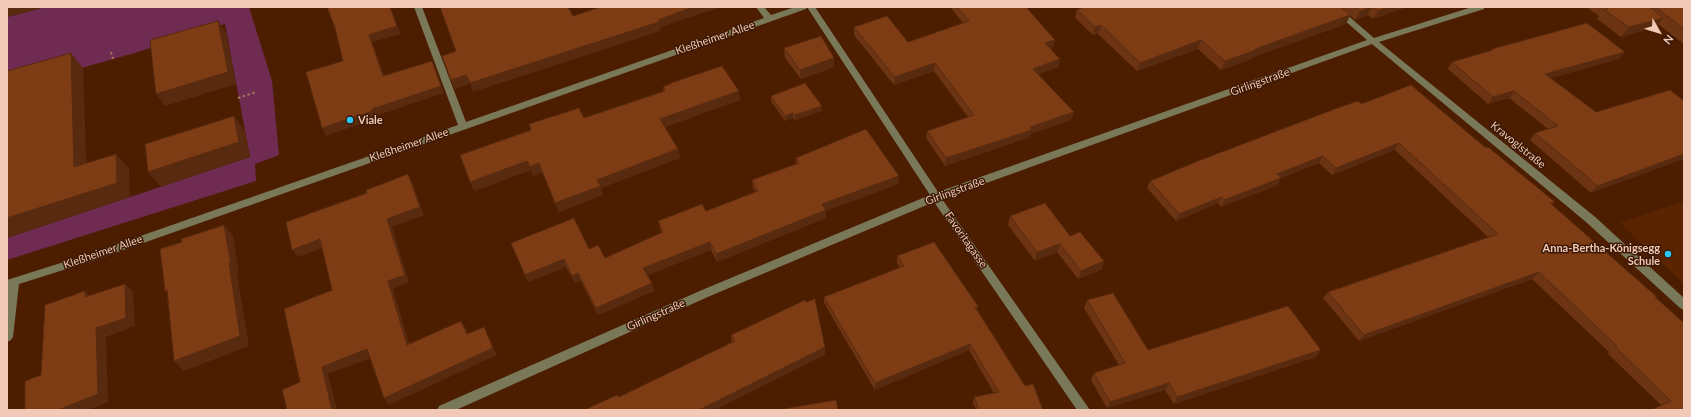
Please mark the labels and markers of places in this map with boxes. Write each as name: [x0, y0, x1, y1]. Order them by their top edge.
place label: Viale: [358, 113, 383, 127]
marker: Viale: [345, 115, 355, 125]
place label: Anna-Bertha-Königsegg Schule: [1543, 241, 1660, 267]
marker: Anna-Bertha-Königsegg Schule: [1663, 249, 1673, 259]

